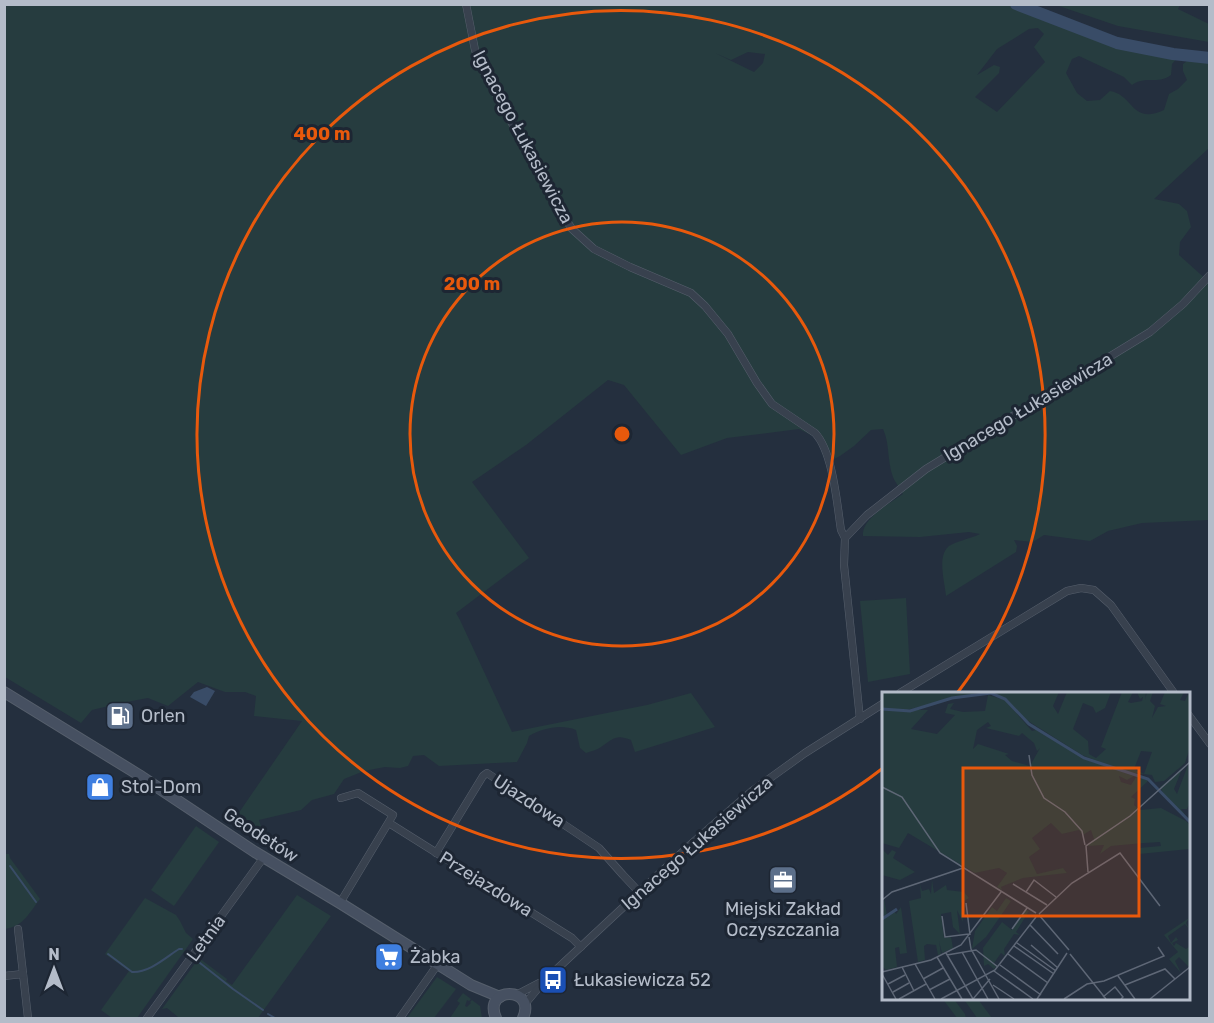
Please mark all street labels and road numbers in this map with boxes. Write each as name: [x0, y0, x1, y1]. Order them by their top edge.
street label: Ignacego Łukasiewicza: [468, 47, 578, 227]
street label: Ignacego Łukasiewicza: [940, 348, 1116, 466]
street label: Ujazdowa: [489, 770, 569, 832]
street label: Ignacego Łukasiewicza: [617, 771, 777, 915]
street label: Geodetów: [219, 803, 303, 867]
street label: Przejazdowa: [435, 847, 537, 921]
street label: Letnia: [182, 910, 230, 966]

